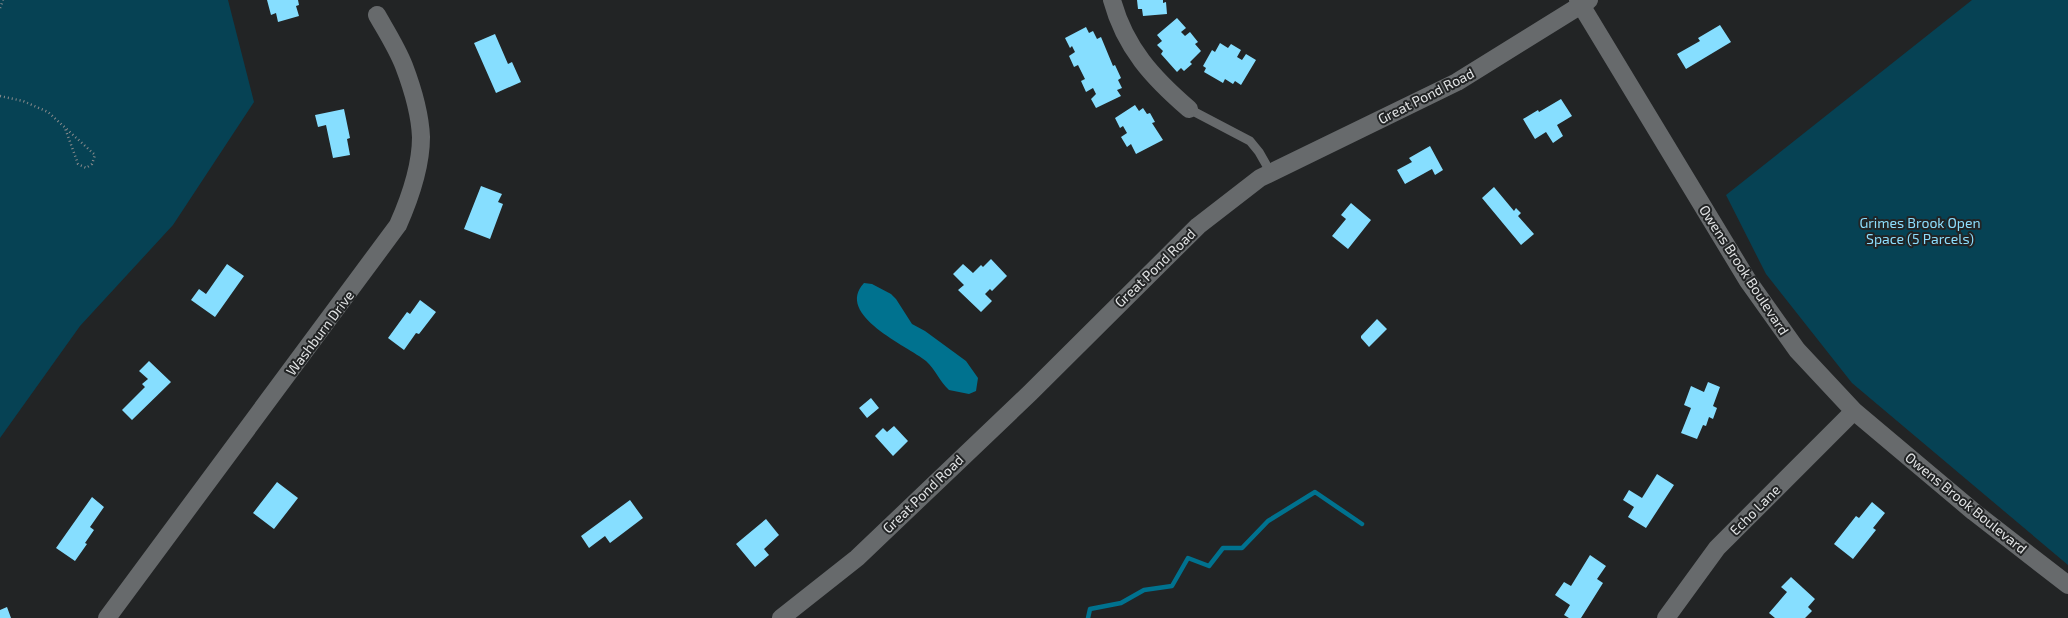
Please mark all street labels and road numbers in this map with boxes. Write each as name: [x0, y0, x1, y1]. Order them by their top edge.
street label: Great Pond Road: [1375, 64, 1477, 127]
street label: Owens Brook Boulevard: [1696, 202, 1793, 338]
street label: Great Pond Road: [1111, 225, 1199, 310]
street label: Washburn Drive: [282, 287, 357, 379]
street label: Owens Brook Boulevard: [1902, 448, 2031, 557]
street label: Great Pond Road: [879, 451, 967, 536]
street label: Echo Lane: [1726, 481, 1783, 538]

